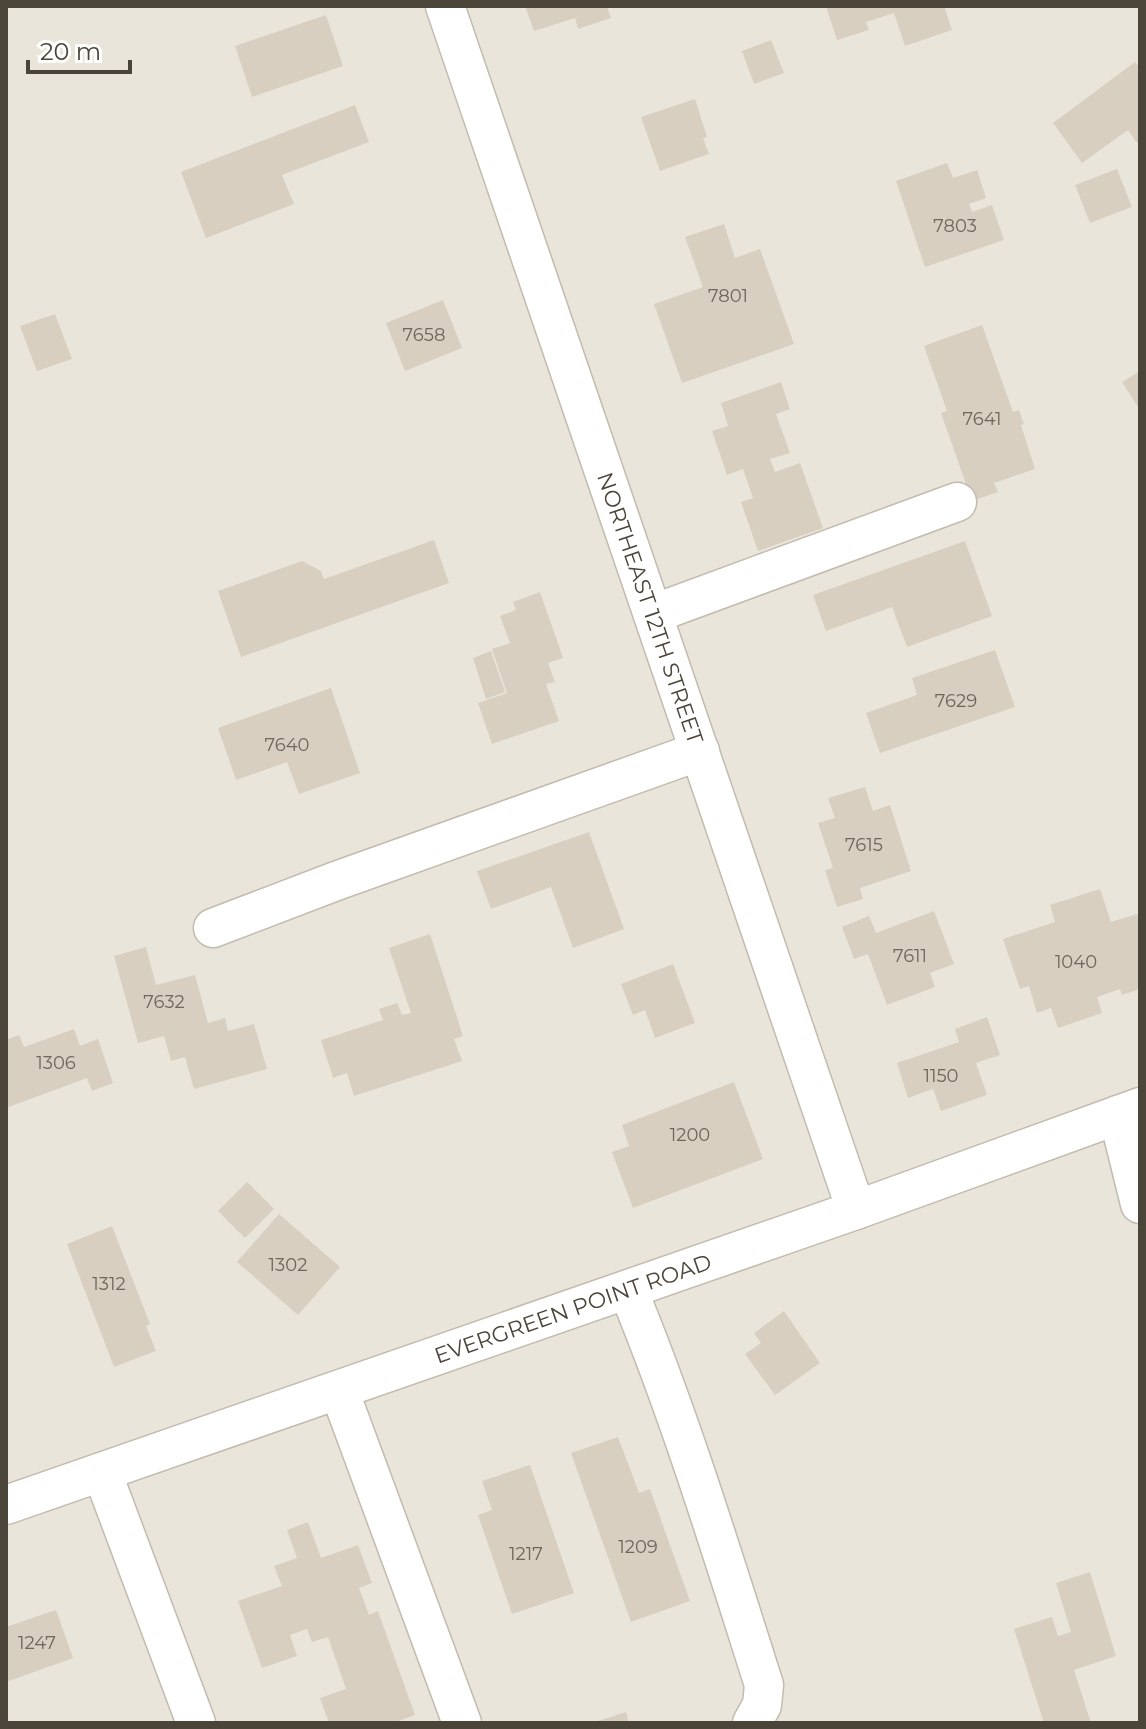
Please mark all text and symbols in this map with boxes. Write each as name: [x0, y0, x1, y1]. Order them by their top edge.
scale bar: [28, 24, 130, 74]
text: 20 m: [40, 37, 101, 66]
house number: 7803: [933, 215, 977, 237]
house number: 7801: [708, 285, 748, 307]
house number: 7658: [403, 324, 445, 346]
house number: 7641: [962, 408, 1002, 430]
street label: NORTHEAST 12TH STREET: [591, 469, 709, 748]
house number: 7629: [935, 690, 977, 712]
house number: 7640: [264, 734, 310, 756]
house number: 7615: [845, 834, 883, 856]
house number: 7611: [893, 945, 927, 967]
house number: 1040: [1055, 951, 1097, 973]
house number: 7632: [143, 991, 185, 1013]
house number: 1306: [36, 1052, 76, 1074]
house number: 1150: [923, 1065, 959, 1087]
house number: 1200: [670, 1124, 710, 1146]
street label: EVERGREEN POINT ROAD: [431, 1248, 715, 1369]
house number: 1302: [269, 1254, 307, 1276]
house number: 1312: [92, 1273, 126, 1295]
house number: 1209: [618, 1536, 658, 1558]
house number: 1217: [509, 1543, 543, 1565]
house number: 1247: [18, 1632, 56, 1654]

